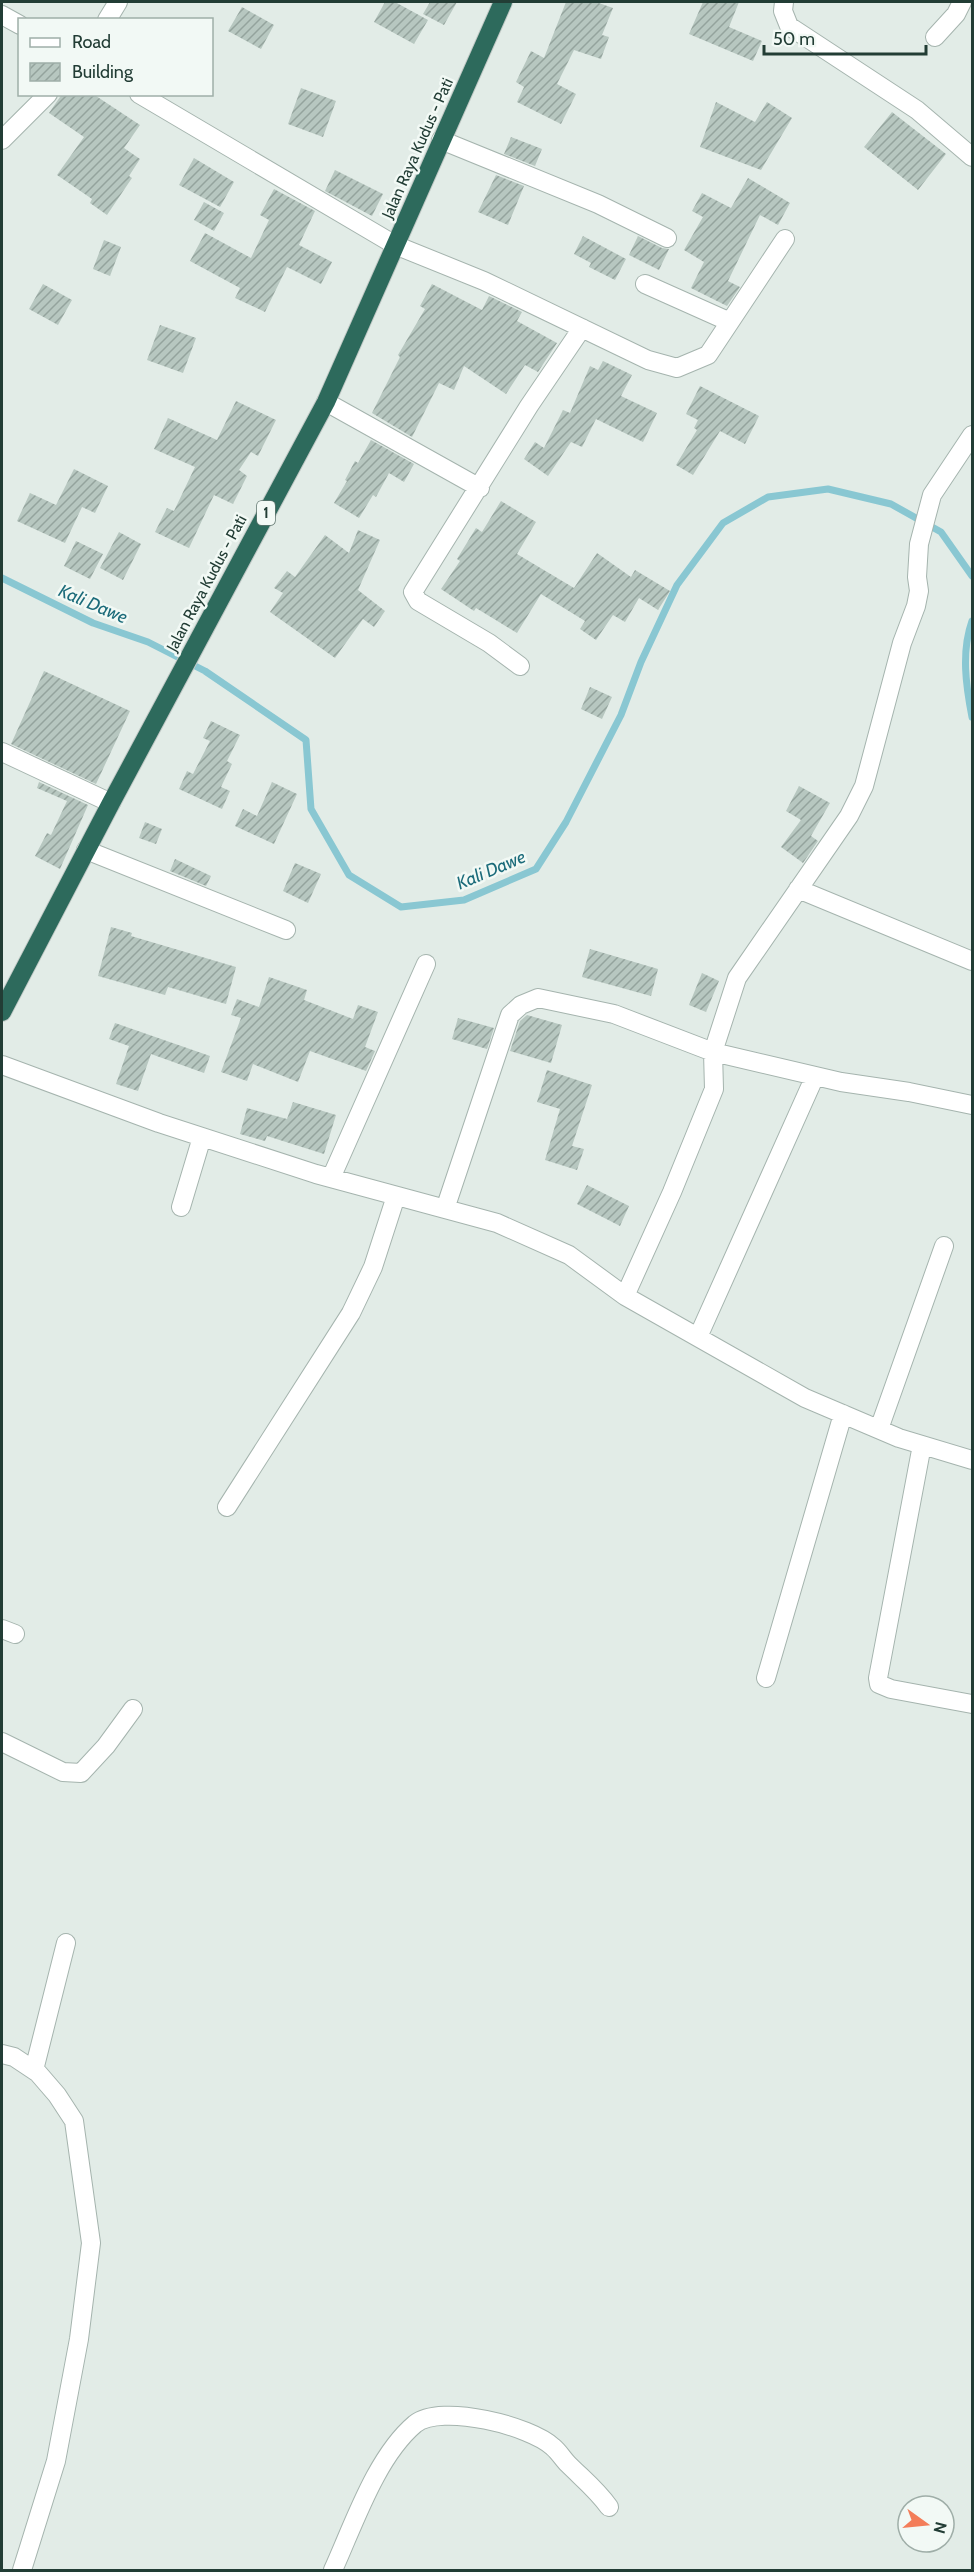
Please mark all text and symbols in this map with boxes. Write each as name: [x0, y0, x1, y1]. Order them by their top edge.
legend: [18, 18, 213, 96]
scale bar: [764, 18, 926, 56]
text: 50 m: [773, 28, 815, 50]
text: Road: [72, 31, 111, 53]
text: Building: [72, 61, 134, 83]
street label: Jalan Raya Kudus - Pati: [377, 75, 457, 222]
road number: 1: [257, 501, 275, 525]
street label: Jalan Raya Kudus - Pati: [162, 512, 250, 656]
water label: Kali Dawe: [55, 580, 131, 628]
water label: Kali Dawe: [453, 846, 529, 894]
north arrow: [896, 2494, 956, 2554]
text: N: [929, 2520, 951, 2536]

